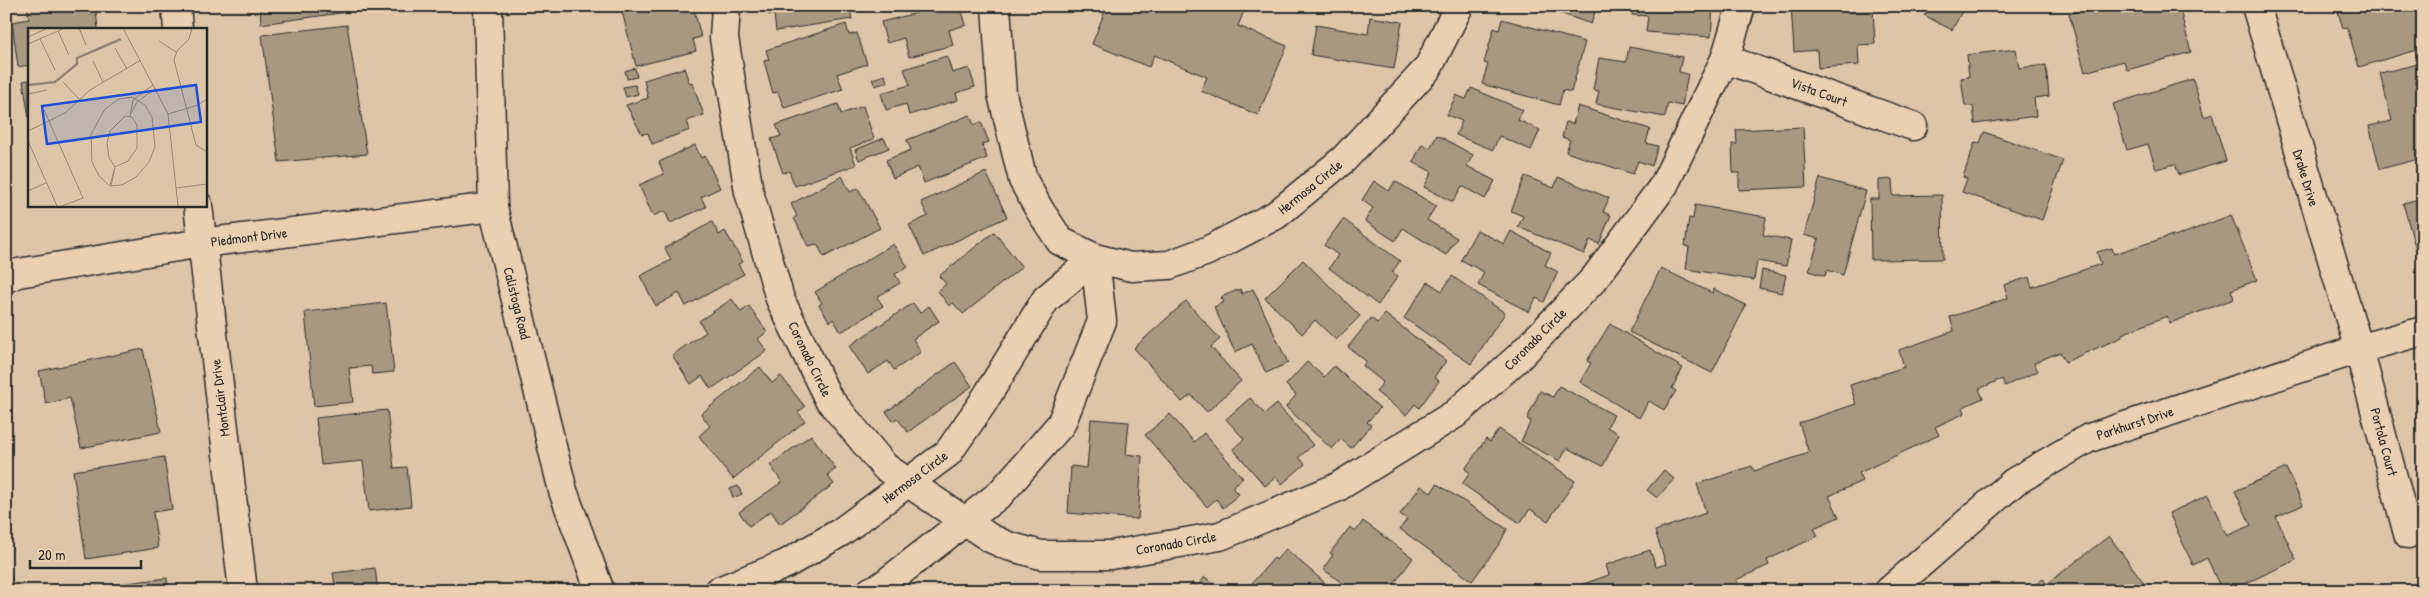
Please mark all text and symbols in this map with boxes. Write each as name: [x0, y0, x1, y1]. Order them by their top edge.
inset map: [28, 28, 206, 206]
street label: Vista Court: [1788, 73, 1850, 111]
street label: Drake Drive: [2289, 147, 2324, 209]
street label: Hermosa Circle: [1274, 155, 1346, 218]
street label: Piedmont Drive: [210, 222, 289, 251]
street label: Calistoga Road: [498, 265, 536, 342]
street label: Coronado Circle: [1499, 303, 1570, 374]
street label: Coronado Circle: [784, 318, 837, 400]
street label: Montclair Drive: [205, 358, 234, 438]
street label: Parkhurst Drive: [2094, 401, 2176, 444]
street label: Portola Court: [2366, 406, 2403, 478]
street label: Hermosa Circle: [878, 445, 952, 508]
street label: Coronado Circle: [1134, 526, 1218, 559]
scale bar: [30, 537, 141, 569]
text: 20 m: [38, 544, 65, 565]

